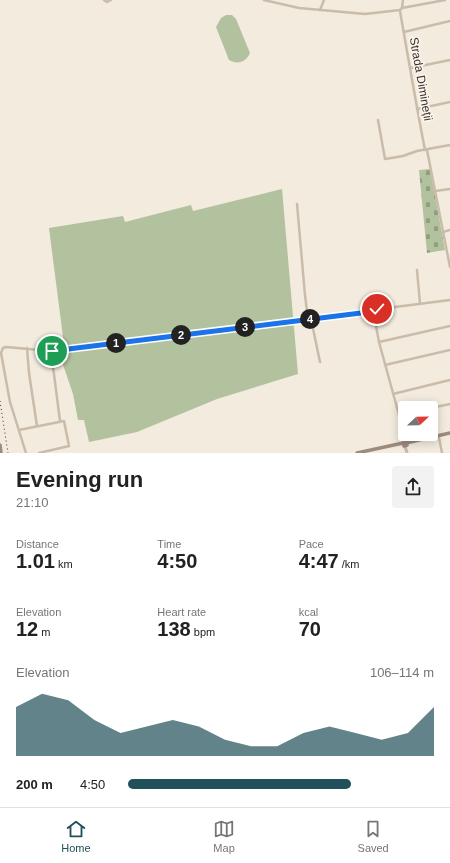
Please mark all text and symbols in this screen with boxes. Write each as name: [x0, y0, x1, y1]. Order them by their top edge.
street label: Strada Dimineții: [407, 36, 435, 122]
pin: [360, 292, 394, 326]
icon: check: [366, 298, 388, 320]
pin: 4: [300, 309, 320, 329]
text: 4: [307, 313, 313, 325]
pin: 3: [235, 317, 255, 337]
text: 3: [242, 321, 248, 333]
pin: 2: [171, 325, 191, 345]
text: 2: [178, 329, 184, 341]
pin: 1: [106, 333, 126, 353]
pin: [35, 334, 69, 368]
text: 1: [113, 337, 119, 349]
icon: arrive: [41, 340, 63, 362]
north arrow: [398, 401, 438, 441]
map controls: [398, 401, 438, 441]
button: share: [392, 466, 434, 508]
text: Evening run: [16, 467, 143, 492]
text: 21:10: [16, 495, 49, 510]
text: Distance: [16, 538, 59, 550]
text: Time: [157, 538, 181, 550]
text: Pace: [299, 538, 324, 550]
text: 1.01: [16, 550, 55, 572]
text: 4:50: [157, 550, 197, 572]
text: 4:47: [299, 550, 339, 572]
text: km: [55, 558, 73, 570]
text: /km: [339, 558, 359, 570]
text: Elevation: [16, 606, 61, 618]
text: Heart rate: [157, 606, 206, 618]
text: kcal: [299, 606, 318, 618]
text: 12: [16, 618, 38, 640]
text: 138: [157, 618, 191, 640]
text: 70: [299, 618, 321, 640]
text: m: [38, 626, 50, 638]
text: bpm: [191, 626, 215, 638]
text: Elevation: [16, 665, 69, 680]
text: 106–114 m: [370, 665, 434, 680]
text: 200 m: [16, 777, 53, 792]
text: 4:50: [80, 777, 105, 792]
tab: Home: [61, 818, 91, 854]
tab: Map: [213, 818, 235, 854]
tab: Saved: [358, 818, 389, 854]

